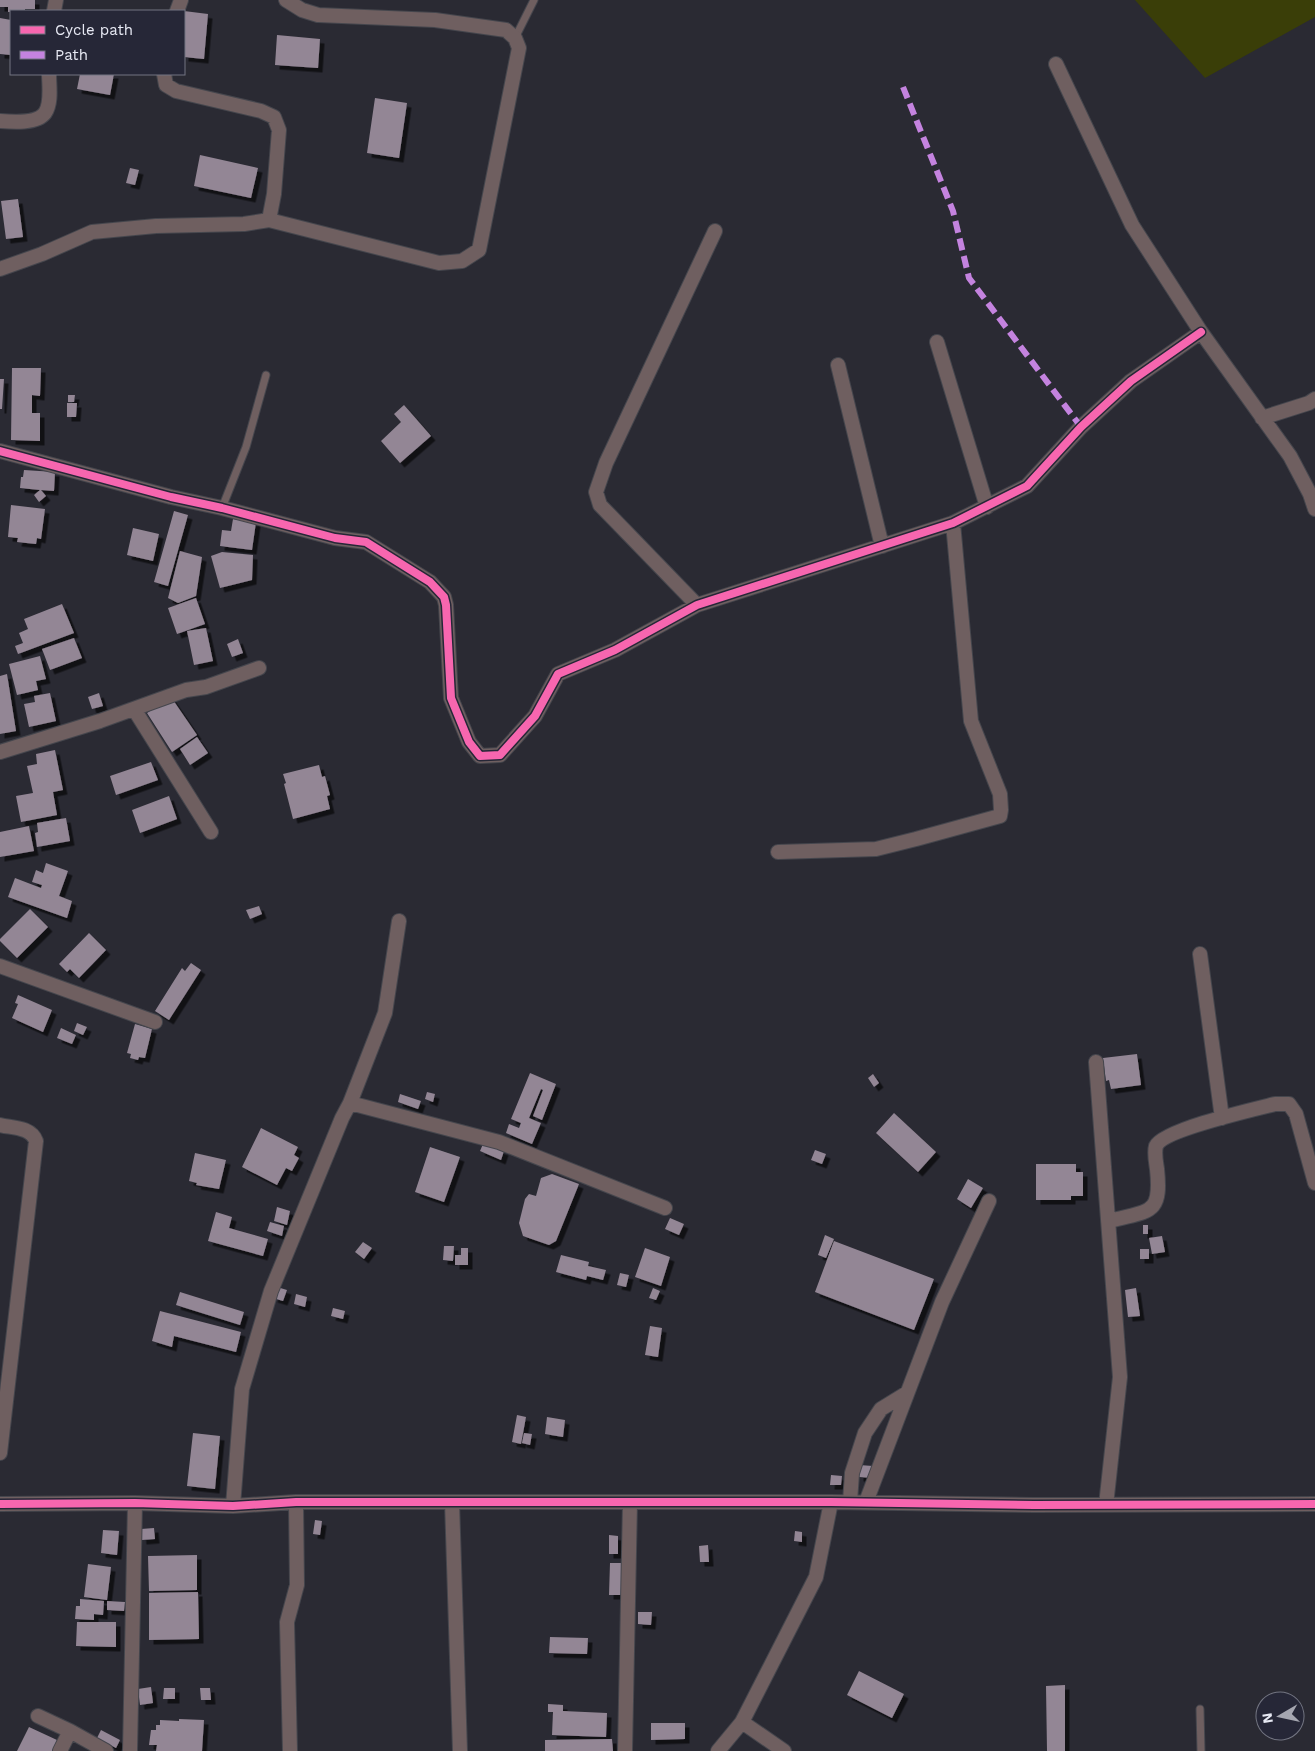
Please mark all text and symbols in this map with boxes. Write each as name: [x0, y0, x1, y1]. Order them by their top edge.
legend: [10, 10, 185, 75]
text: Cycle path: [55, 21, 133, 39]
text: Path: [55, 46, 88, 64]
north arrow: [1255, 1691, 1305, 1741]
text: N: [1258, 1712, 1276, 1724]

